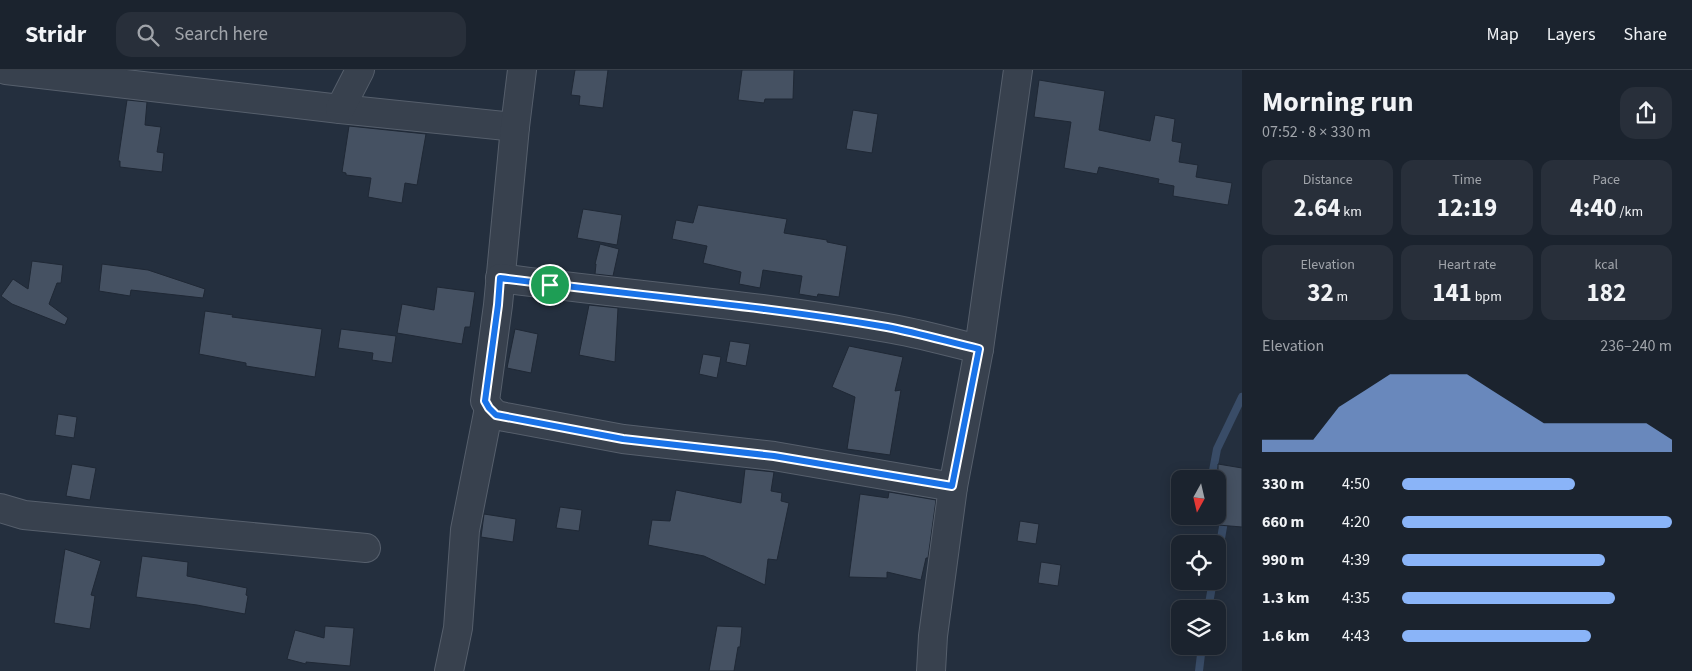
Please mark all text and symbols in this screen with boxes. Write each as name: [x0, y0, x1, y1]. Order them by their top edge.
search box: [116, 12, 466, 57]
text: Stridr: [25, 17, 86, 52]
icon: search: [134, 21, 162, 49]
text: Search here: [174, 21, 268, 48]
text: Map: [1487, 22, 1519, 47]
text: Layers: [1547, 22, 1596, 47]
text: Share: [1624, 22, 1667, 47]
text: Morning run: [1262, 82, 1413, 122]
button: share: [1620, 87, 1672, 139]
text: 07:52 · 8 × 330 m: [1262, 121, 1371, 143]
text: Distance: [1303, 170, 1353, 190]
text: Time: [1452, 170, 1482, 190]
text: Pace: [1593, 170, 1620, 190]
text: 2.64: [1293, 190, 1341, 226]
text: 12:19: [1437, 190, 1497, 226]
text: 4:40: [1570, 190, 1617, 226]
text: km: [1341, 202, 1362, 222]
text: /km: [1617, 202, 1643, 222]
text: Elevation: [1300, 255, 1355, 275]
text: Heart rate: [1438, 255, 1496, 275]
text: kcal: [1595, 255, 1618, 275]
pin: [529, 264, 571, 306]
icon: arrive: [536, 271, 564, 299]
text: 32: [1307, 275, 1334, 311]
text: 141: [1432, 275, 1472, 311]
text: 182: [1587, 275, 1626, 311]
text: m: [1334, 287, 1348, 307]
text: bpm: [1472, 287, 1502, 307]
text: Elevation: [1262, 335, 1324, 357]
text: 236–240 m: [1600, 335, 1672, 357]
north arrow: [1171, 470, 1226, 525]
map controls: [1171, 470, 1226, 655]
text: 330 m: [1262, 473, 1304, 495]
text: 4:50: [1342, 473, 1370, 495]
text: 660 m: [1262, 511, 1304, 533]
text: 4:20: [1342, 511, 1370, 533]
button: locate: [1171, 535, 1226, 590]
text: 990 m: [1262, 549, 1304, 571]
text: 4:39: [1342, 549, 1370, 571]
text: 1.3 km: [1262, 587, 1309, 609]
text: 4:35: [1342, 587, 1370, 609]
button: layers: [1171, 600, 1226, 655]
text: 1.6 km: [1262, 625, 1309, 647]
text: 4:43: [1342, 625, 1370, 647]

